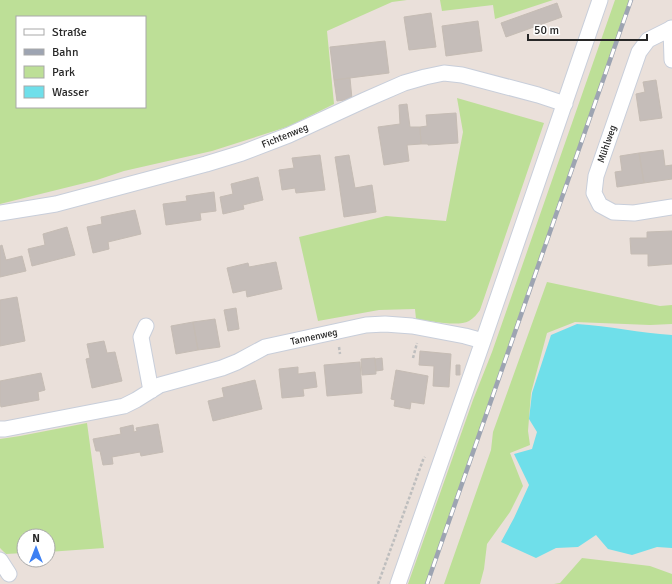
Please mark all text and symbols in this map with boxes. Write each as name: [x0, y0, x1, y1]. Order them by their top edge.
legend: [16, 16, 146, 108]
scale bar: [528, 16, 647, 42]
text: 50 m: [534, 23, 559, 38]
text: Straße: [52, 25, 87, 40]
text: Bahn: [52, 45, 78, 60]
text: Park: [52, 65, 75, 80]
text: Wasser: [52, 85, 89, 100]
street label: Fichtenweg: [260, 121, 310, 151]
street label: Mühlweg: [595, 123, 619, 165]
street label: Tannenweg: [289, 326, 339, 348]
north arrow: [16, 528, 56, 568]
text: N: [32, 532, 40, 545]

